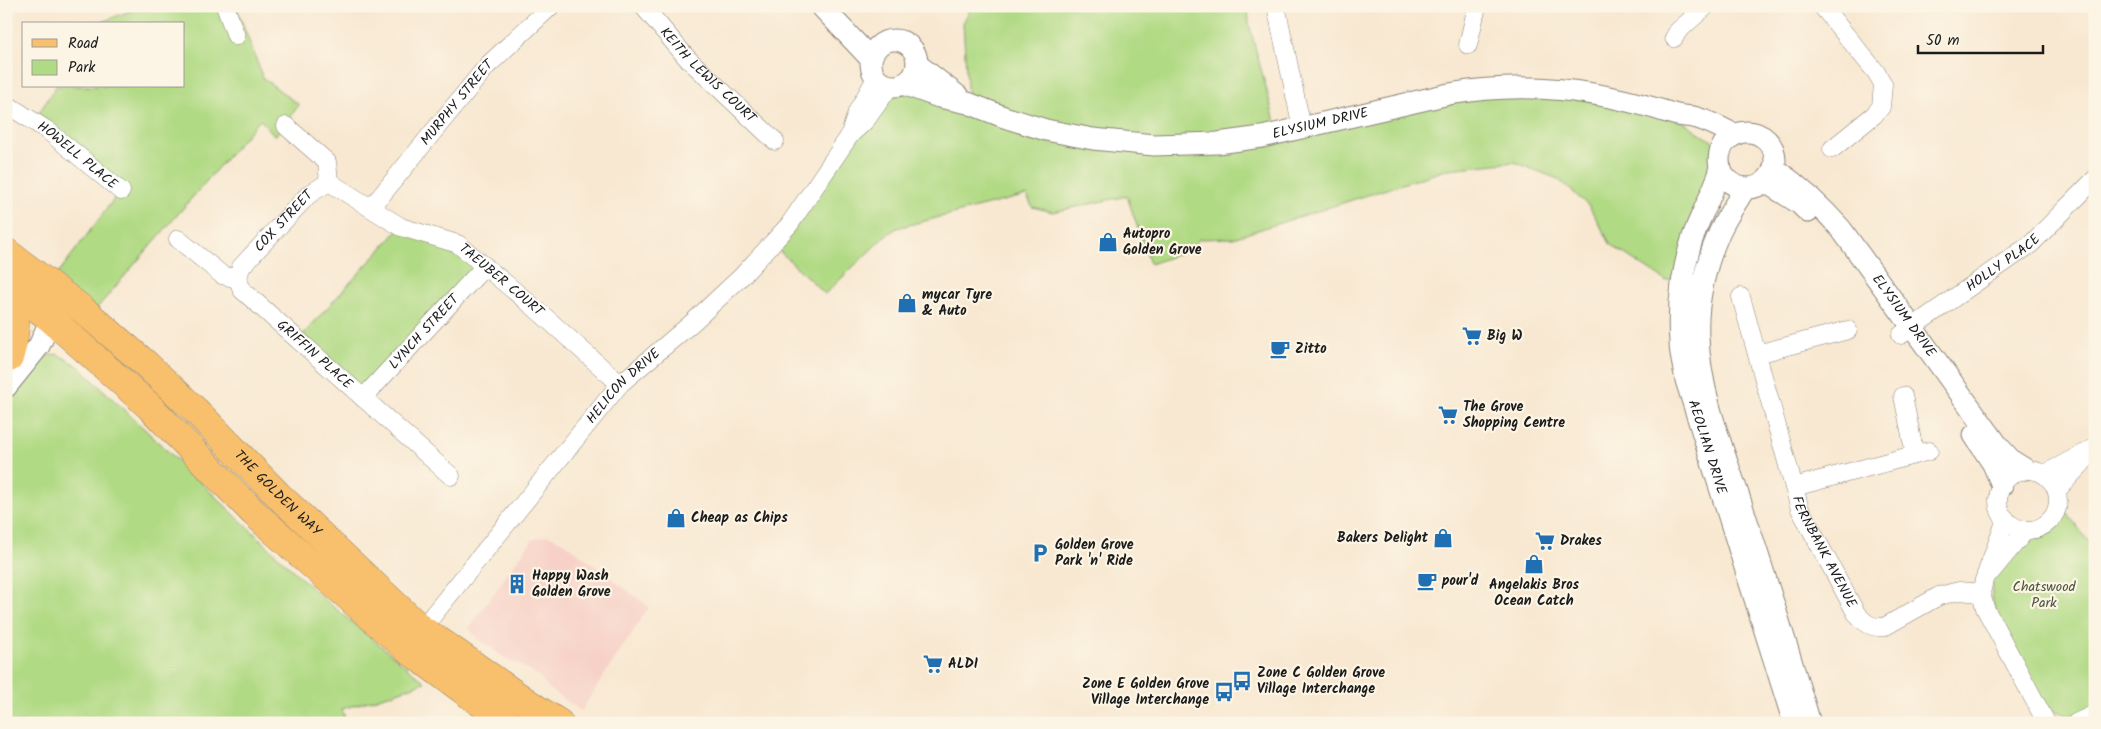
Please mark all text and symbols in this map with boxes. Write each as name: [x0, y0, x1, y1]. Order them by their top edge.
legend: [22, 22, 185, 88]
street label: KEITH LEWIS COURT: [654, 22, 762, 130]
scale bar: [1918, 22, 2044, 54]
text: 50 m: [1926, 29, 1960, 53]
text: Road: [68, 32, 99, 56]
street label: MURPHY STREET: [415, 53, 499, 150]
text: Park: [68, 56, 96, 80]
street label: ELYSIUM DRIVE: [1270, 102, 1371, 145]
street label: HOWELL PLACE: [33, 115, 123, 195]
street label: COX STREET: [249, 184, 319, 257]
place label: Autopro Golden Grove: [1123, 223, 1202, 261]
street label: HOLLY PLACE: [1961, 229, 2046, 297]
shop icon: Autopro Golden Grove: [1097, 231, 1119, 253]
street label: TAEUBER COURT: [454, 238, 550, 323]
street label: ELYSIUM DRIVE: [1866, 270, 1942, 363]
place label: mycar Tyre & Auto: [922, 284, 992, 322]
street label: LYNCH STREET: [384, 288, 466, 374]
shop icon: mycar Tyre & Auto: [896, 292, 918, 314]
street label: GRIFFIN PLACE: [272, 315, 358, 395]
supermarket icon: Big W: [1461, 325, 1483, 347]
place label: Big W: [1487, 325, 1523, 347]
cafe icon: Zitto: [1269, 338, 1291, 360]
place label: Zitto: [1295, 338, 1327, 360]
street label: HELICON DRIVE: [581, 343, 666, 429]
place label: The Grove Shopping Centre: [1463, 396, 1565, 434]
street label: AEOLIAN DRIVE: [1682, 397, 1733, 498]
supermarket icon: The Grove Shopping Centre: [1437, 404, 1459, 426]
street label: THE GOLDEN WAY: [229, 445, 327, 542]
street label: FERNBANK AVENUE: [1786, 493, 1863, 613]
shop icon: Cheap as Chips: [665, 507, 687, 529]
place label: Cheap as Chips: [691, 507, 788, 529]
place label: Bakers Delight: [1337, 527, 1429, 549]
shop icon: Bakers Delight: [1432, 527, 1454, 549]
supermarket icon: Drakes: [1534, 530, 1556, 552]
place label: Drakes: [1560, 530, 1602, 552]
place label: Golden Grove Park 'n' Ride: [1055, 534, 1134, 572]
parking icon: Golden Grove Park 'n' Ride: [1029, 542, 1051, 564]
shop icon: Angelakis Bros Ocean Catch: [1523, 553, 1545, 575]
place label: Happy Wash Golden Grove: [532, 565, 611, 603]
cafe icon: pour'd: [1416, 570, 1438, 592]
place label: pour'd: [1441, 570, 1479, 592]
building icon: Happy Wash Golden Grove: [506, 573, 528, 595]
place label: Angelakis Bros Ocean Catch: [1489, 574, 1580, 612]
park label: Chatswood Park: [2013, 576, 2076, 614]
supermarket icon: ALDI: [922, 653, 944, 675]
place label: ALDI: [948, 653, 978, 675]
place label: Zone C Golden Grove Village Interchange: [1257, 662, 1385, 700]
bus stop icon: Zone C Golden Grove Village Interchange: [1231, 670, 1253, 692]
place label: Zone E Golden Grove Village Interchange: [1082, 673, 1209, 711]
bus stop icon: Zone E Golden Grove Village Interchange: [1213, 681, 1235, 703]

